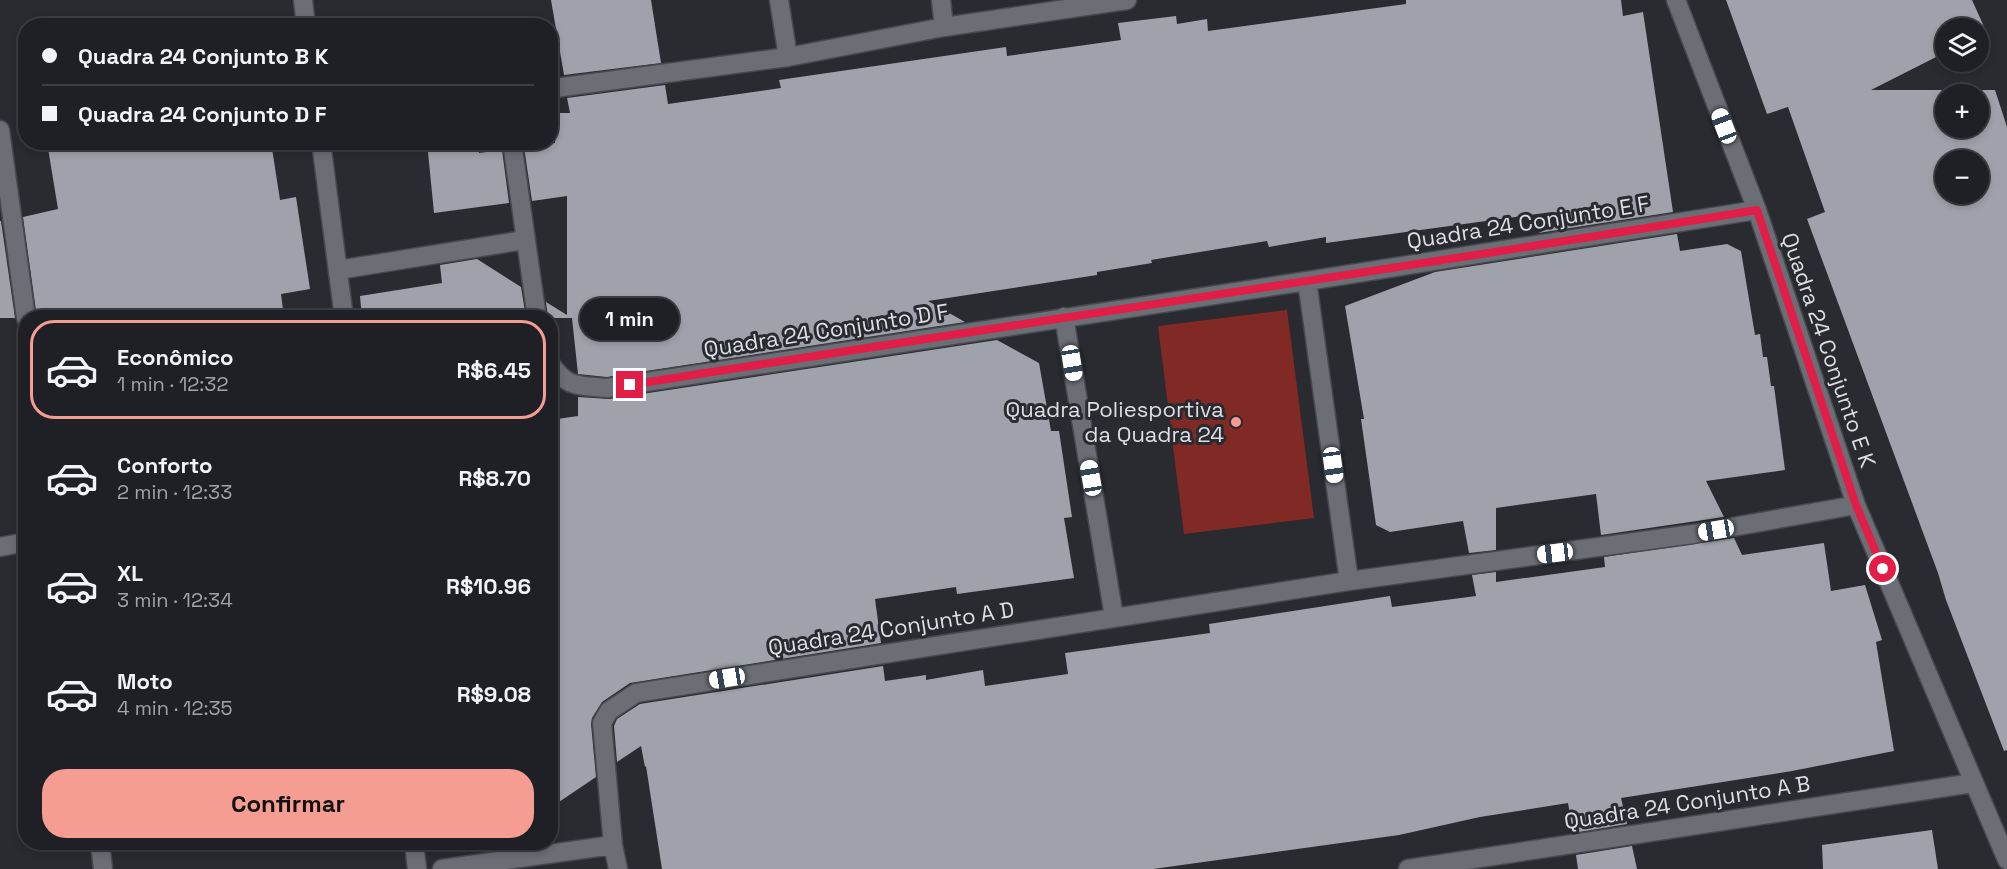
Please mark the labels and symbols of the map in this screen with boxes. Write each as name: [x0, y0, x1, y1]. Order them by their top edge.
car: [1709, 106, 1739, 146]
street label: Quadra 24 Conjunto E F: [1405, 189, 1651, 255]
street label: Quadra 24 Conjunto E K: [1776, 229, 1883, 472]
street label: Quadra 24 Conjunto D F: [702, 297, 950, 363]
callout: 1 min: [580, 298, 680, 340]
car: [1060, 344, 1084, 382]
route end: [616, 371, 643, 398]
place label: Quadra Poliesportiva da Quadra 24: [1005, 395, 1224, 448]
marker: Quadra Poliesportiva da Quadra 24: [1229, 415, 1243, 429]
car: [1322, 446, 1344, 484]
car: [1079, 459, 1103, 497]
car: [1697, 518, 1735, 542]
car: [1536, 542, 1574, 564]
route start: [1869, 555, 1896, 582]
street label: Quadra 24 Conjunto A D: [766, 595, 1016, 661]
car: [708, 666, 746, 690]
street label: Quadra 24 Conjunto A B: [1562, 769, 1812, 835]

